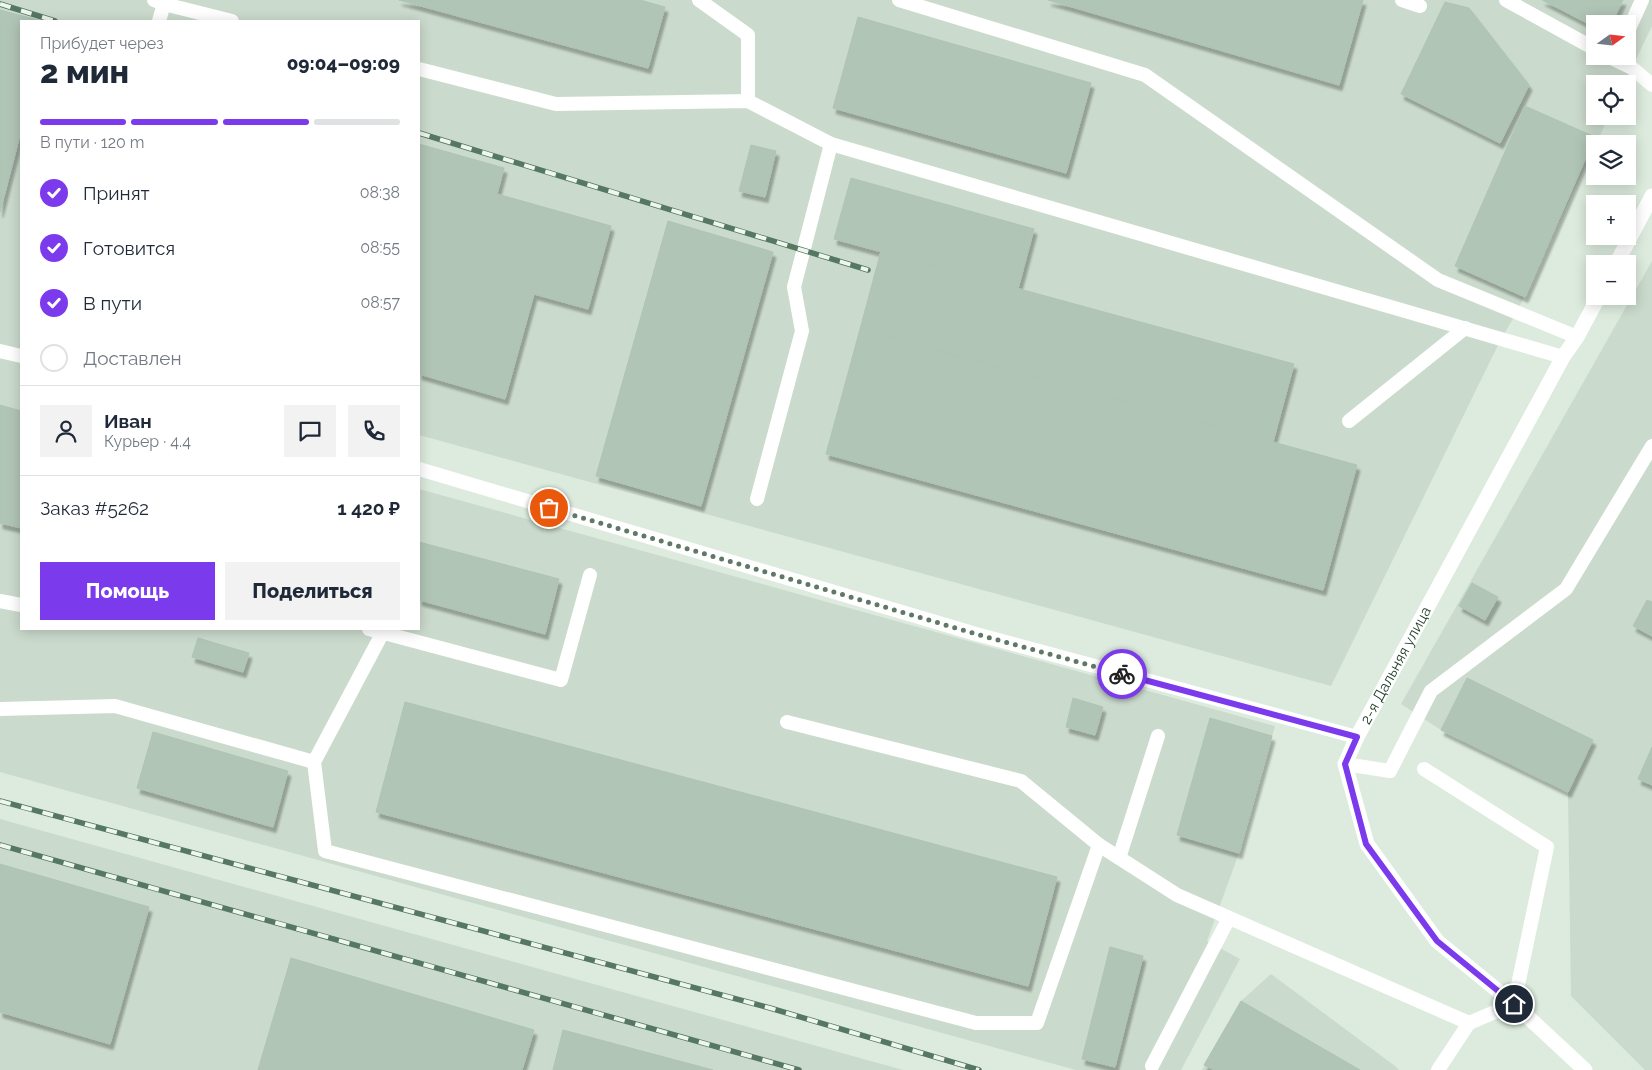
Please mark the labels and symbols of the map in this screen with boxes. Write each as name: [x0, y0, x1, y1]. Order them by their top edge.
north arrow: [1586, 15, 1636, 65]
pin: [528, 487, 570, 529]
street label: 2-я Дальняя улица: [1357, 603, 1435, 727]
courier: [1097, 649, 1147, 699]
pin: [1493, 983, 1535, 1025]

